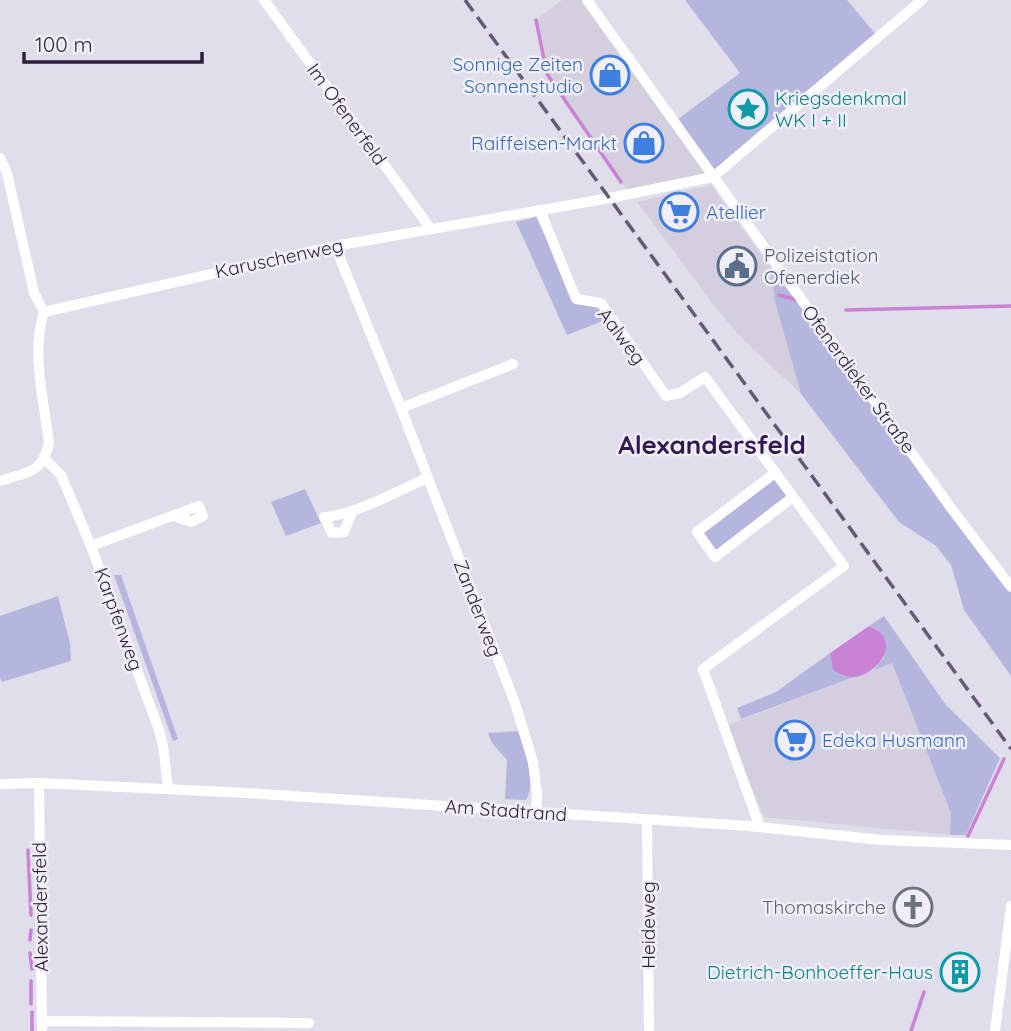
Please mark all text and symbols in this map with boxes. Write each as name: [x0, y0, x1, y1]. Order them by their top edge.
scale bar: [24, 21, 203, 65]
text: 100 m: [35, 31, 93, 57]
place label: Sonnige Zeiten Sonnenstudio: [452, 52, 583, 98]
shop icon: Sonnige Zeiten Sonnenstudio: [589, 54, 631, 96]
street label: Im Ofenerfeld: [302, 58, 392, 170]
place label: Kriegsdenkmal WK I + II: [775, 86, 907, 132]
place icon: Kriegsdenkmal WK I + II: [727, 88, 769, 130]
shop icon: Raiffeisen-Markt: [623, 122, 665, 164]
place label: Raiffeisen-Markt: [471, 131, 617, 155]
supermarket icon: Atellier: [658, 191, 700, 233]
place label: Atellier: [706, 200, 767, 224]
street label: Karuschenweg: [213, 233, 345, 283]
place label: Polizeistation Ofenerdiek: [764, 243, 879, 289]
public building icon: Polizeistation Ofenerdiek: [716, 245, 758, 287]
street label: Ofenerdieker Straße: [797, 300, 921, 458]
street label: Aalweg: [593, 303, 651, 369]
district label: Alexandersfeld: [618, 428, 806, 461]
street label: Zanderweg: [449, 556, 507, 660]
street label: Karpfenweg: [89, 564, 149, 674]
supermarket icon: Edeka Husmann: [774, 719, 816, 761]
place label: Edeka Husmann: [822, 728, 966, 752]
street label: Am Stadtrand: [444, 794, 568, 826]
street label: Alexandersfeld: [27, 842, 53, 972]
street label: Heideweg: [636, 881, 660, 969]
church icon: Thomaskirche: [892, 886, 934, 928]
place label: Thomaskirche: [762, 895, 886, 919]
building icon: Dietrich-Bonhoeffer-Haus: [939, 951, 981, 993]
place label: Dietrich-Bonhoeffer-Haus: [707, 960, 933, 984]

